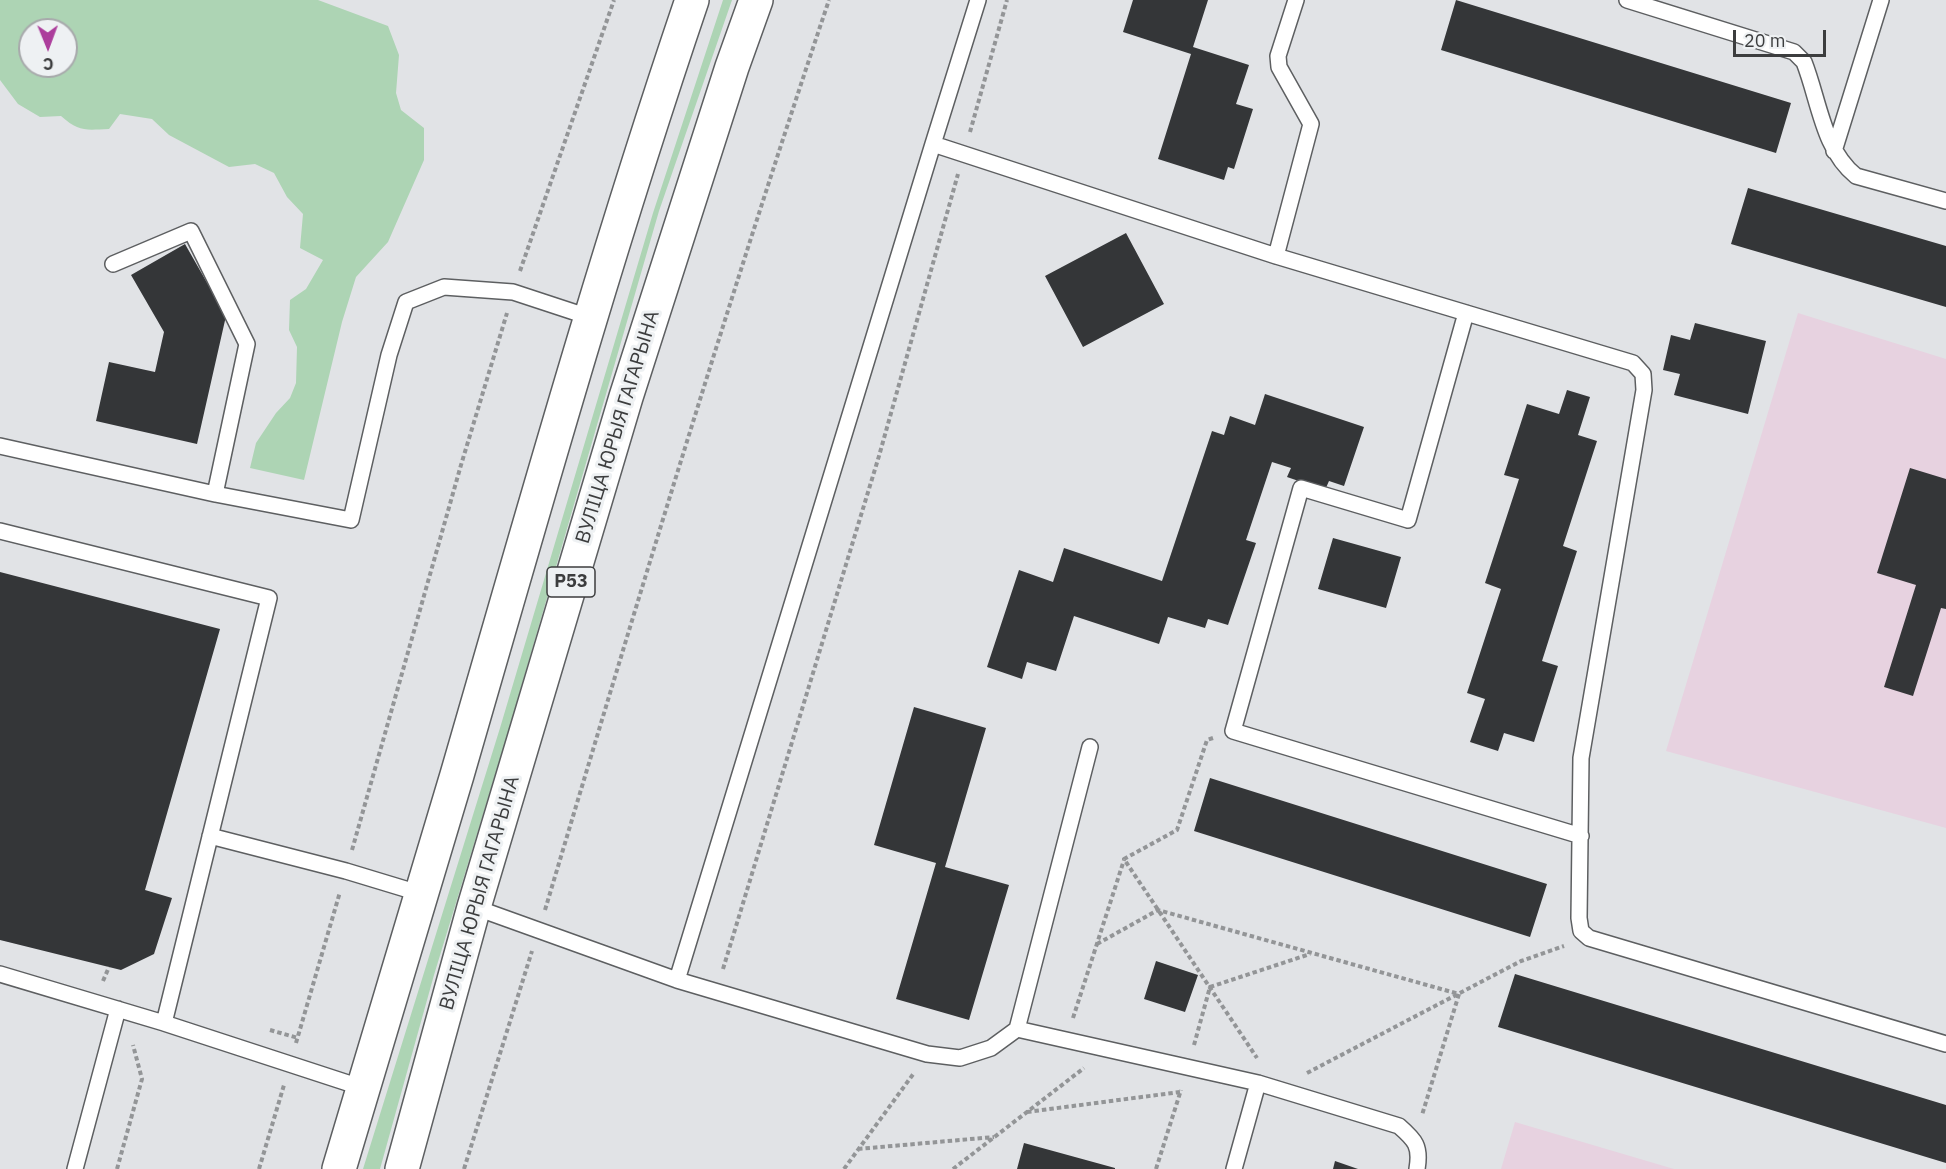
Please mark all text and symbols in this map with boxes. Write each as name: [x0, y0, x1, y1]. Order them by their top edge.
north arrow: [18, 18, 78, 78]
scale bar: [1736, 18, 1829, 56]
text: 20 m: [1744, 29, 1786, 52]
text: С: [43, 54, 54, 74]
street label: ВУЛІЦА ЮРЫЯ ГАГАРЫНА: [571, 307, 665, 547]
road number: Р53: [547, 567, 595, 597]
street label: ВУЛІЦА ЮРЫЯ ГАГАРЫНА: [435, 773, 525, 1013]

